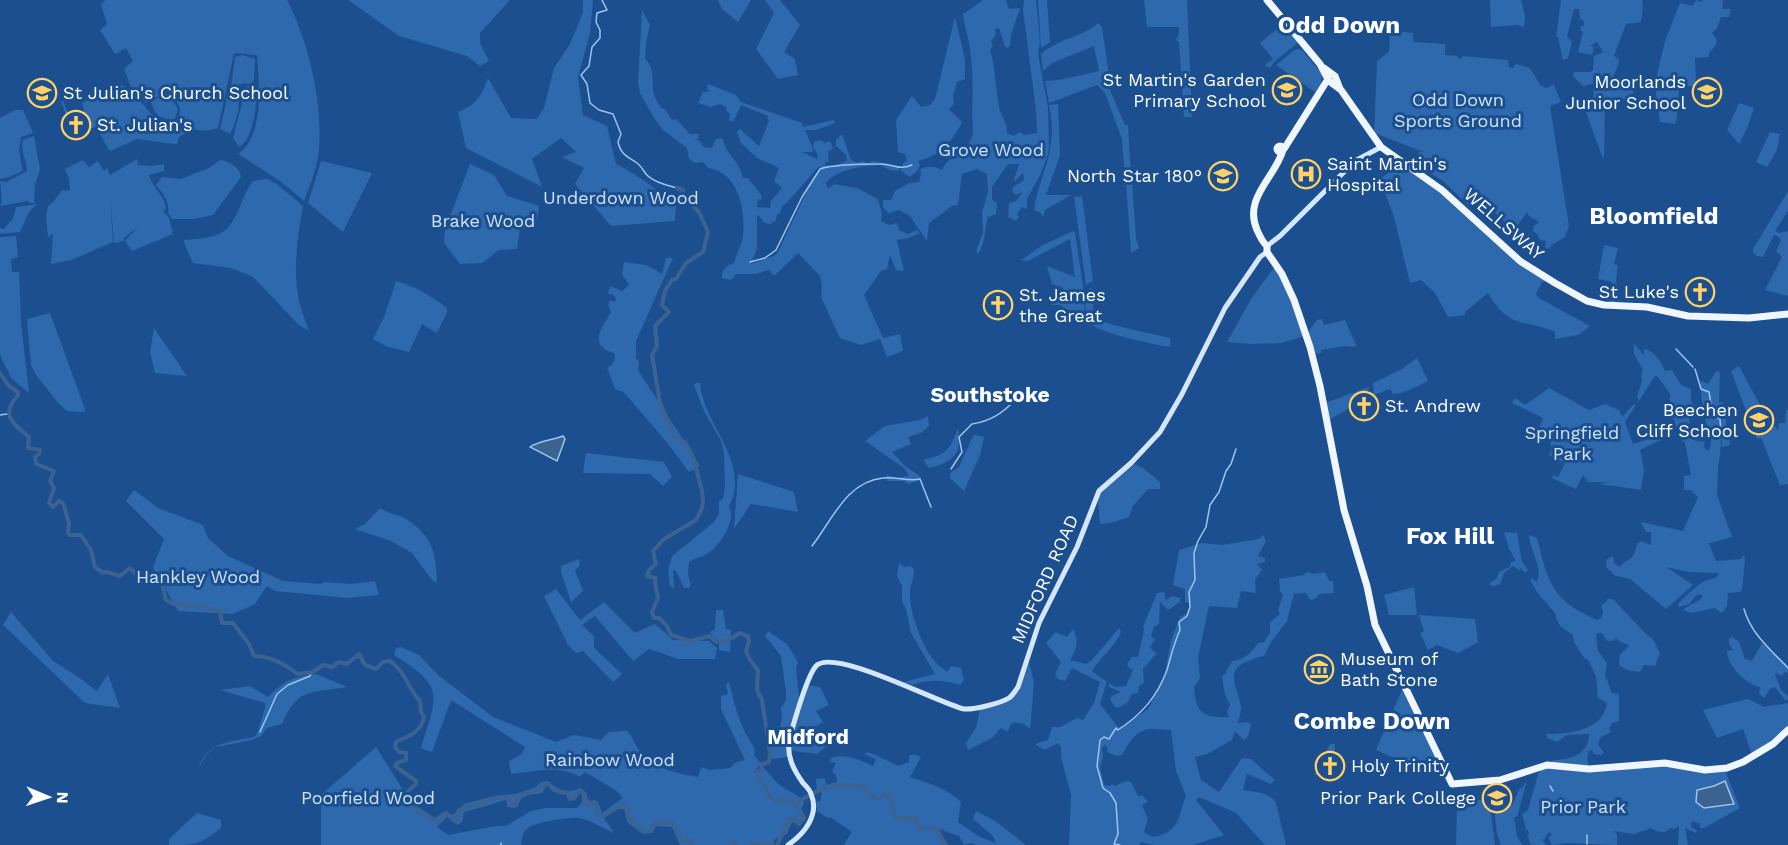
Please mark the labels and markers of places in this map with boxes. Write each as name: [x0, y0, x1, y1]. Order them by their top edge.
place label: St Martin's Garden Primary School: [1103, 69, 1266, 111]
place label: Moorlands Junior School: [1565, 71, 1686, 113]
school or university icon: St Martin's Garden Primary School: [1271, 74, 1303, 106]
school or university icon: Moorlands Junior School: [1691, 76, 1723, 108]
school or university icon: St Julian's Church School: [26, 77, 58, 109]
place label: St Julian's Church School: [63, 82, 289, 103]
church icon: St. Julian's: [60, 109, 92, 141]
place label: St. Julian's: [97, 114, 192, 135]
place label: Saint Martin's Hospital: [1327, 153, 1447, 195]
hospital icon: Saint Martin's Hospital: [1290, 158, 1322, 190]
school or university icon: North Star 180°: [1207, 160, 1239, 192]
place label: North Star 180°: [1067, 165, 1202, 186]
church icon: St Luke's: [1684, 276, 1716, 308]
place label: St Luke's: [1599, 281, 1679, 302]
place label: St. James the Great: [1019, 284, 1106, 326]
church icon: St. James the Great: [982, 289, 1014, 321]
church icon: St. Andrew: [1348, 390, 1380, 422]
place label: St. Andrew: [1385, 395, 1481, 416]
place label: Beechen Cliff School: [1636, 399, 1738, 441]
school or university icon: Beechen Cliff School: [1743, 404, 1775, 436]
place label: Museum of Bath Stone: [1340, 648, 1438, 690]
museum icon: Museum of Bath Stone: [1303, 653, 1335, 685]
church icon: Holy Trinity: [1314, 750, 1346, 782]
place label: Holy Trinity: [1351, 755, 1450, 776]
school or university icon: Prior Park College: [1481, 782, 1513, 814]
place label: Prior Park College: [1320, 787, 1476, 808]

